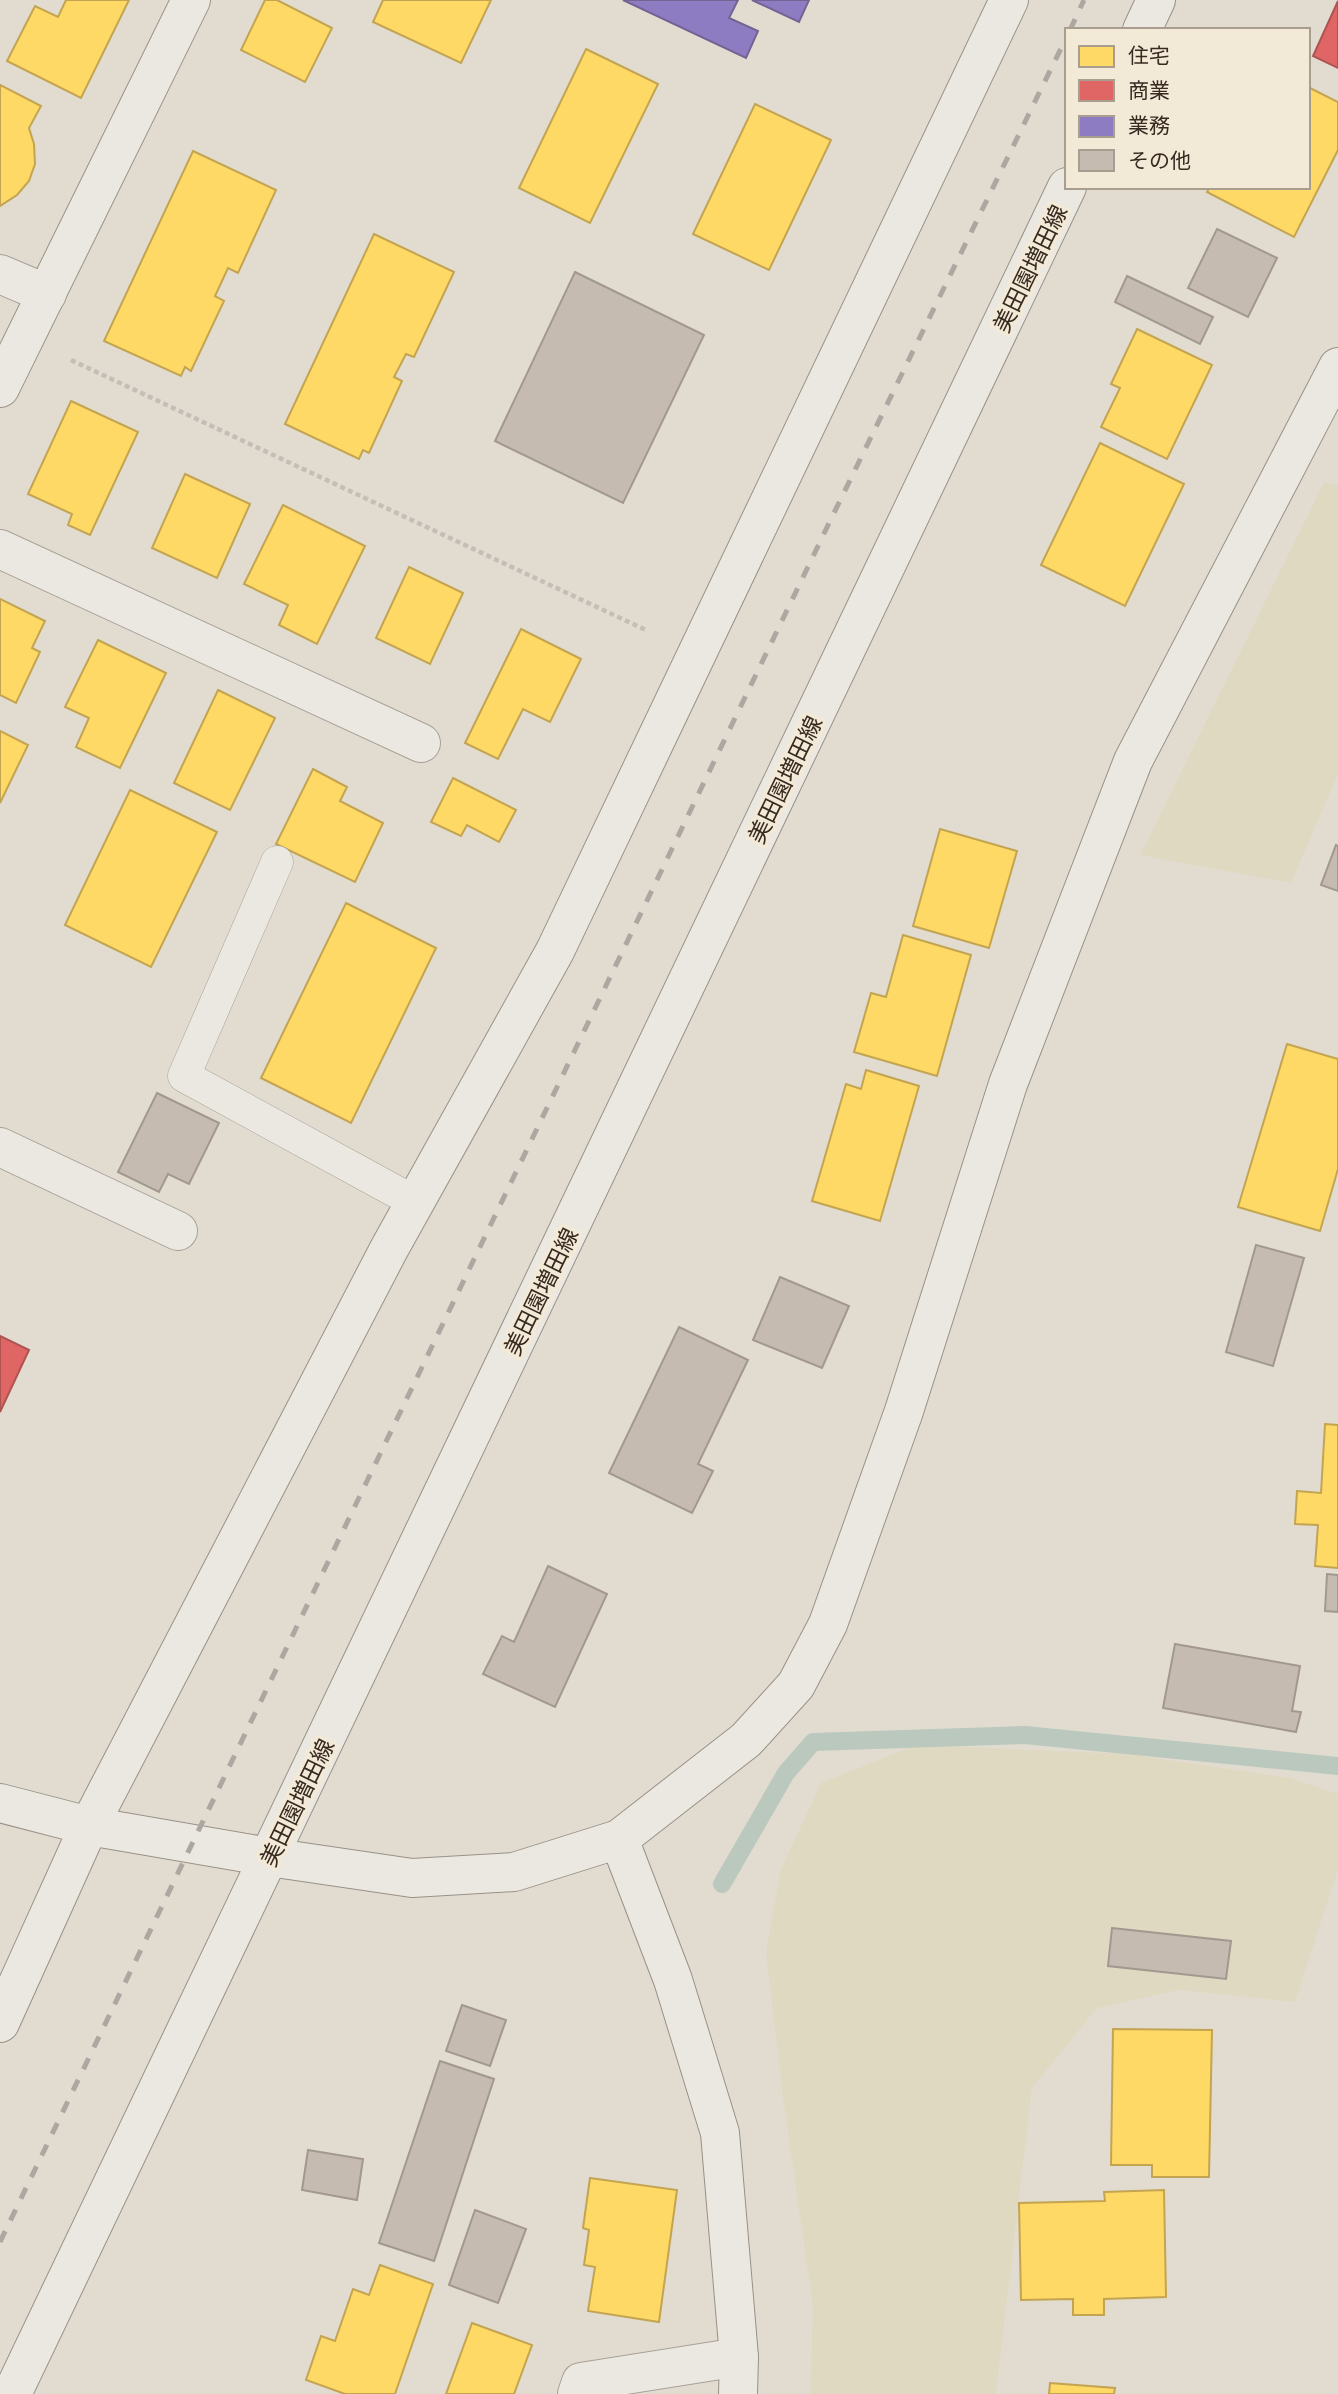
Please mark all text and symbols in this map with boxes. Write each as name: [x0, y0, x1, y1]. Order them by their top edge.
legend: [1065, 28, 1310, 189]
text: 住宅: [1128, 40, 1170, 68]
text: 商業: [1128, 75, 1170, 103]
text: 業務: [1128, 110, 1170, 138]
text: その他: [1128, 145, 1191, 173]
street label: 美田園増田線: [985, 199, 1073, 337]
street label: 美田園増田線: [740, 710, 828, 848]
street label: 美田園増田線: [496, 1222, 584, 1360]
street label: 美田園増田線: [252, 1733, 340, 1871]

